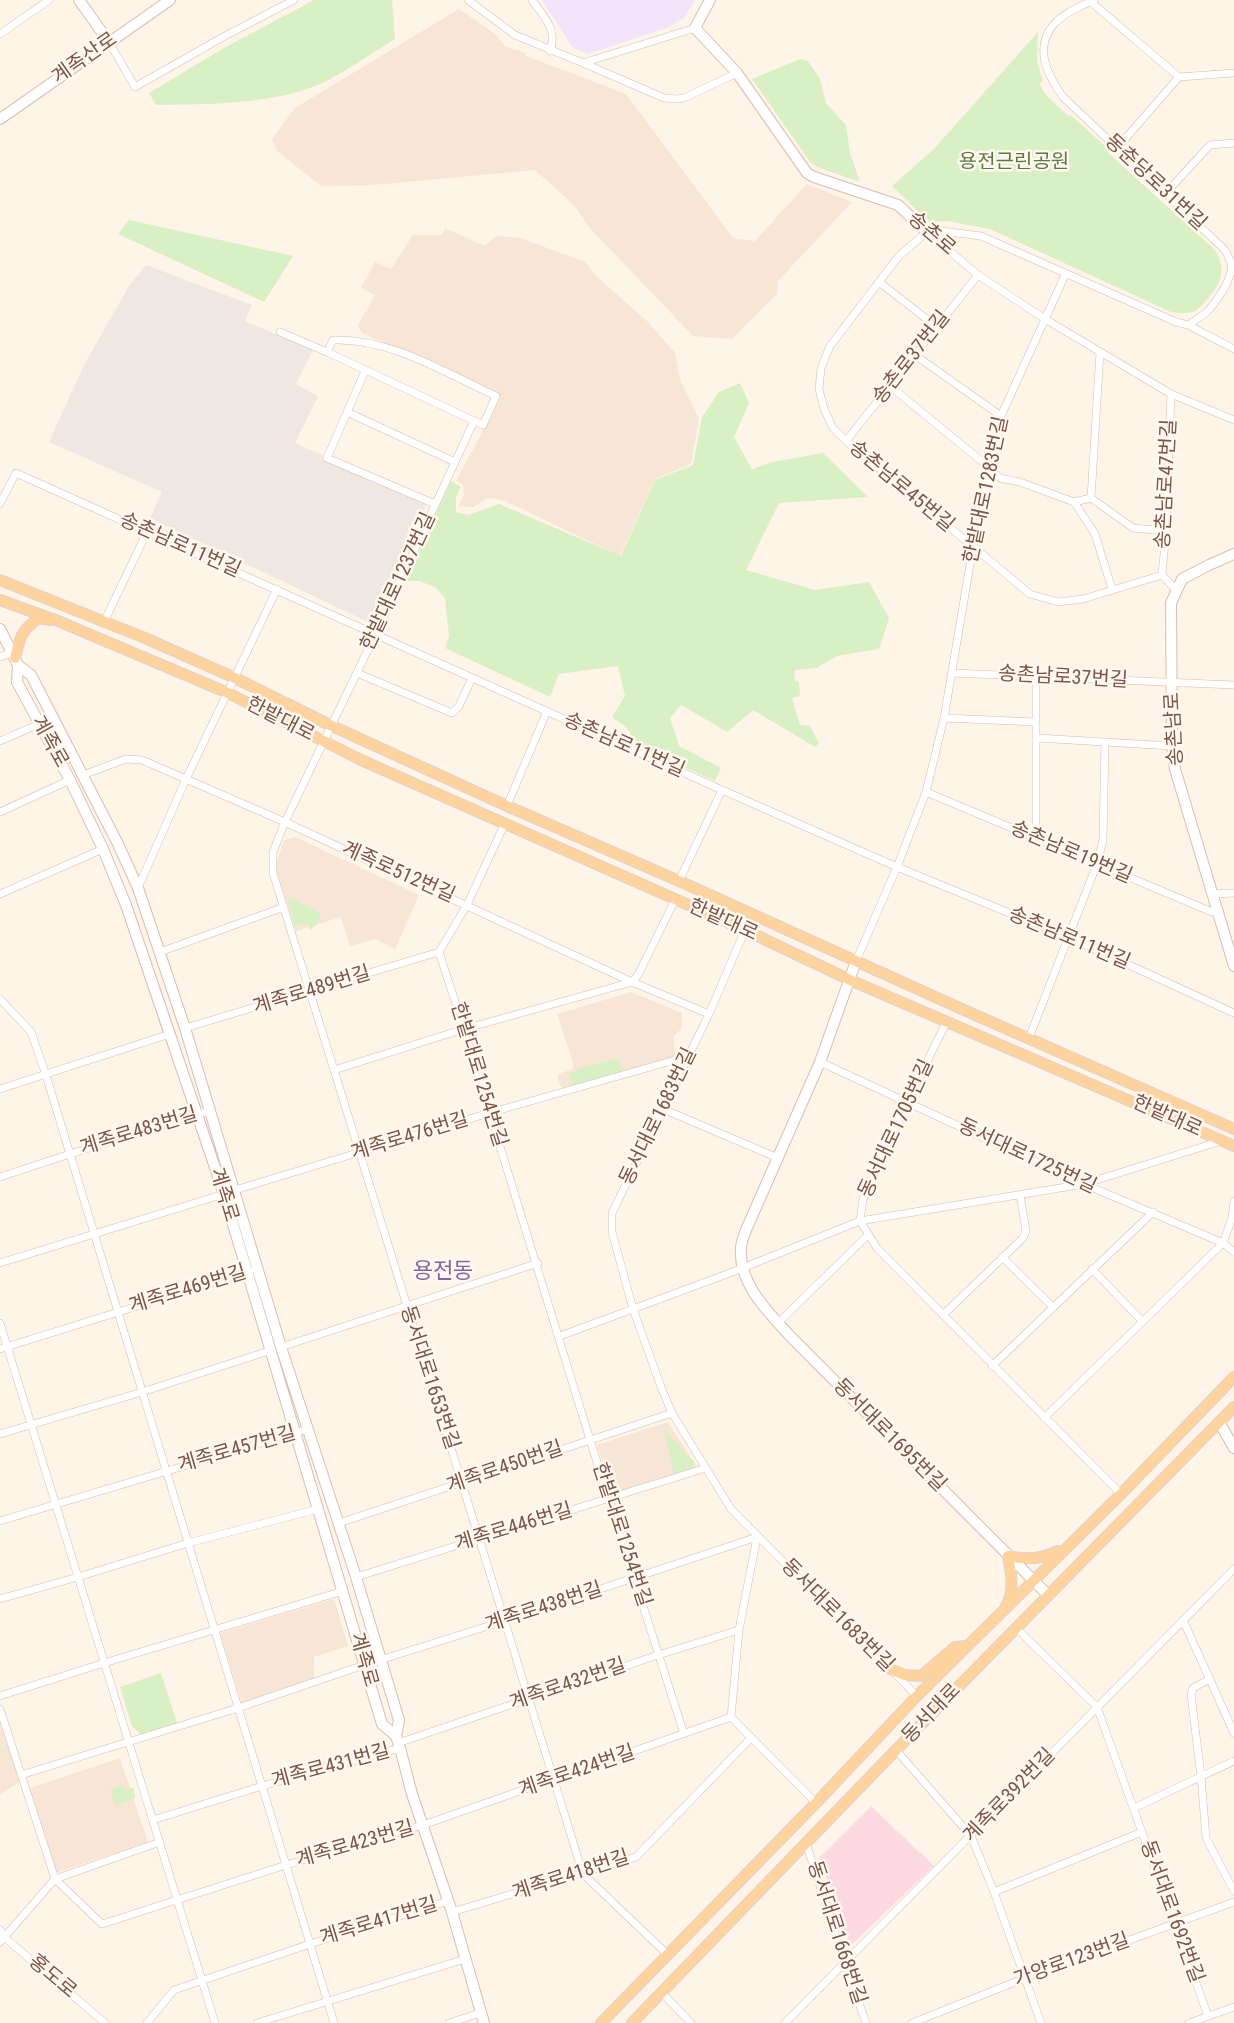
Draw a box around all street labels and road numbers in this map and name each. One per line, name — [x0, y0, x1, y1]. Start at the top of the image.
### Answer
street label: 계족산로 — [48, 28, 122, 90]
street label: 동춘당로31번길 — [1099, 130, 1211, 236]
street label: 송촌로 — [902, 207, 960, 261]
street label: 송촌로37번길 — [868, 307, 956, 409]
street label: 한밭대로1283번길 — [960, 414, 1014, 566]
street label: 송촌남로47번길 — [1152, 418, 1182, 550]
street label: 송촌남로45번길 — [843, 436, 959, 538]
street label: 송촌남로11번길 — [116, 509, 244, 583]
street label: 한밭대로1237번길 — [356, 509, 442, 655]
street label: 송촌남로37번길 — [997, 663, 1129, 693]
street label: 송촌남로 — [1161, 692, 1189, 766]
street label: 한밭대로 — [242, 693, 318, 747]
street label: 송촌남로11번길 — [560, 709, 688, 783]
street label: 계족로 — [25, 712, 73, 772]
street label: 송촌남로19번길 — [1006, 817, 1136, 889]
street label: 계족로512번길 — [338, 837, 458, 909]
street label: 한밭대로 — [685, 895, 761, 947]
street label: 송촌남로11번길 — [1004, 903, 1134, 975]
street label: 계족로489번길 — [250, 962, 374, 1020]
street label: 한밭대로1254번길 — [445, 1000, 511, 1150]
street label: 동서대로1683번길 — [615, 1044, 703, 1190]
street label: 동서대로1705번길 — [854, 1056, 940, 1202]
street label: 한밭대로 — [1129, 1091, 1205, 1143]
street label: 계족로483번길 — [77, 1103, 201, 1161]
street label: 계족로476번길 — [348, 1108, 472, 1166]
street label: 동서대로1725번길 — [954, 1114, 1100, 1200]
street label: 계족로 — [203, 1165, 243, 1225]
street label: 계족로469번길 — [126, 1261, 250, 1319]
street label: 동서대로1653번길 — [394, 1303, 464, 1453]
street label: 동서대로1695번길 — [828, 1375, 950, 1497]
street label: 계족로457번길 — [175, 1422, 299, 1478]
street label: 계족로450번길 — [444, 1437, 566, 1499]
street label: 한밭대로1254번길 — [586, 1460, 656, 1610]
street label: 계족로446번길 — [452, 1499, 576, 1557]
street label: 동서대로1683번길 — [776, 1555, 898, 1677]
street label: 계족로438번길 — [482, 1578, 606, 1638]
street label: 계족로 — [344, 1630, 382, 1690]
street label: 계족로432번길 — [507, 1654, 629, 1716]
street label: 동서대로 — [898, 1679, 966, 1749]
street label: 계족로431번길 — [269, 1740, 393, 1794]
street label: 계족로424번길 — [516, 1741, 638, 1803]
street label: 계족로392번길 — [959, 1744, 1061, 1848]
street label: 계족로423번길 — [293, 1817, 417, 1873]
street label: 동서대로1692번길 — [1134, 1837, 1208, 1987]
street label: 계족로418번길 — [509, 1846, 633, 1906]
street label: 동서대로1668번길 — [801, 1858, 871, 2008]
street label: 계족로417번길 — [317, 1893, 441, 1951]
street label: 가양로123번길 — [1011, 1929, 1133, 1993]
street label: 홍도로 — [23, 1950, 81, 2004]

